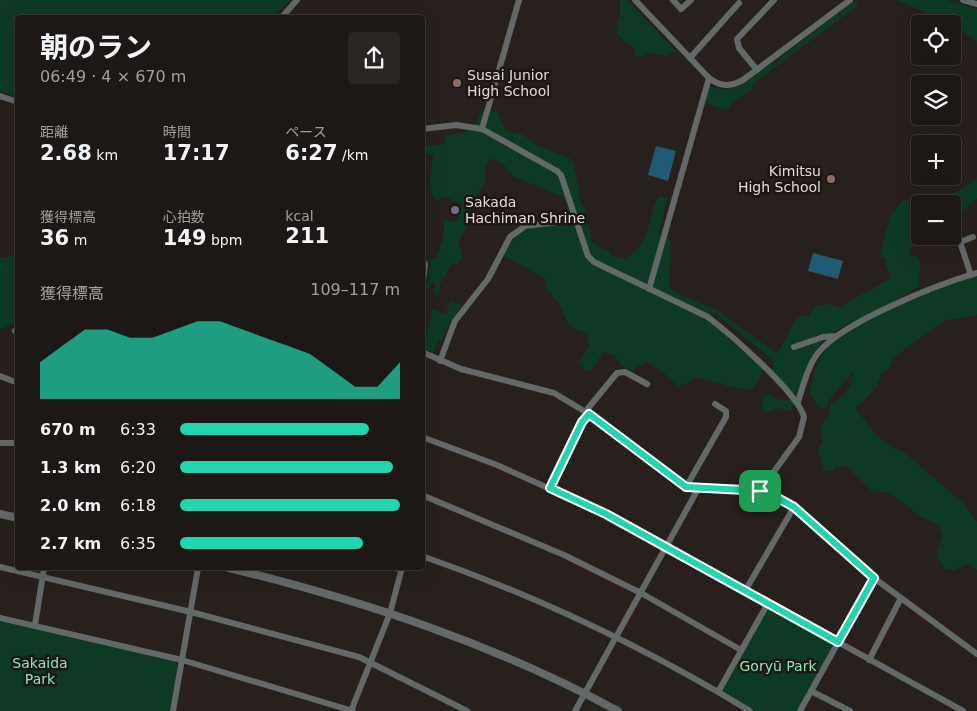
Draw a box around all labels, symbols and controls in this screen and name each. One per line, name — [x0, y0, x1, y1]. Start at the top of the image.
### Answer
map controls — [911, 15, 961, 245]
button: locate — [911, 15, 961, 65]
text: 朝のラン — [40, 31, 152, 64]
button: share — [348, 32, 400, 84]
text: 06:49 · 4 × 670 m — [40, 67, 186, 86]
place label: Susai Junior High School — [467, 67, 550, 99]
button: layers — [911, 75, 961, 125]
marker: Susai Junior High School — [451, 77, 463, 89]
text: 距離 — [40, 124, 68, 140]
text: 時間 — [163, 124, 191, 140]
text: ペース — [285, 124, 327, 140]
button: + — [911, 135, 961, 185]
text: 2.68 — [40, 141, 92, 165]
text: 17:17 — [163, 141, 230, 165]
text: 6:27 — [285, 141, 338, 165]
text: km — [92, 147, 118, 163]
text: /km — [338, 147, 368, 163]
place label: Kimitsu High School — [738, 163, 821, 195]
marker: Kimitsu High School — [825, 173, 837, 185]
place label: Sakada Hachiman Shrine — [465, 194, 585, 226]
button: − — [911, 195, 961, 245]
marker: Sakada Hachiman Shrine — [449, 204, 461, 216]
text: kcal — [285, 208, 314, 224]
text: 獲得標高 — [40, 209, 96, 225]
text: 心拍数 — [163, 209, 205, 225]
text: 211 — [285, 224, 329, 248]
text: 36 — [40, 226, 69, 250]
text: 149 — [163, 226, 207, 250]
text: m — [69, 232, 87, 248]
text: bpm — [207, 232, 242, 248]
text: 109–117 m — [310, 280, 400, 299]
text: 獲得標高 — [40, 284, 104, 303]
text: 670 m — [40, 420, 96, 439]
text: 6:33 — [120, 420, 156, 439]
text: 1.3 km — [40, 458, 101, 477]
text: 6:20 — [120, 458, 156, 477]
pin — [739, 470, 781, 512]
icon: arrive — [746, 477, 774, 505]
text: 2.0 km — [40, 496, 101, 515]
text: 6:18 — [120, 496, 156, 515]
text: 2.7 km — [40, 534, 101, 553]
text: 6:35 — [120, 534, 156, 553]
park label: Sakaida Park — [12, 655, 68, 687]
park label: Goryū Park — [739, 658, 817, 674]

